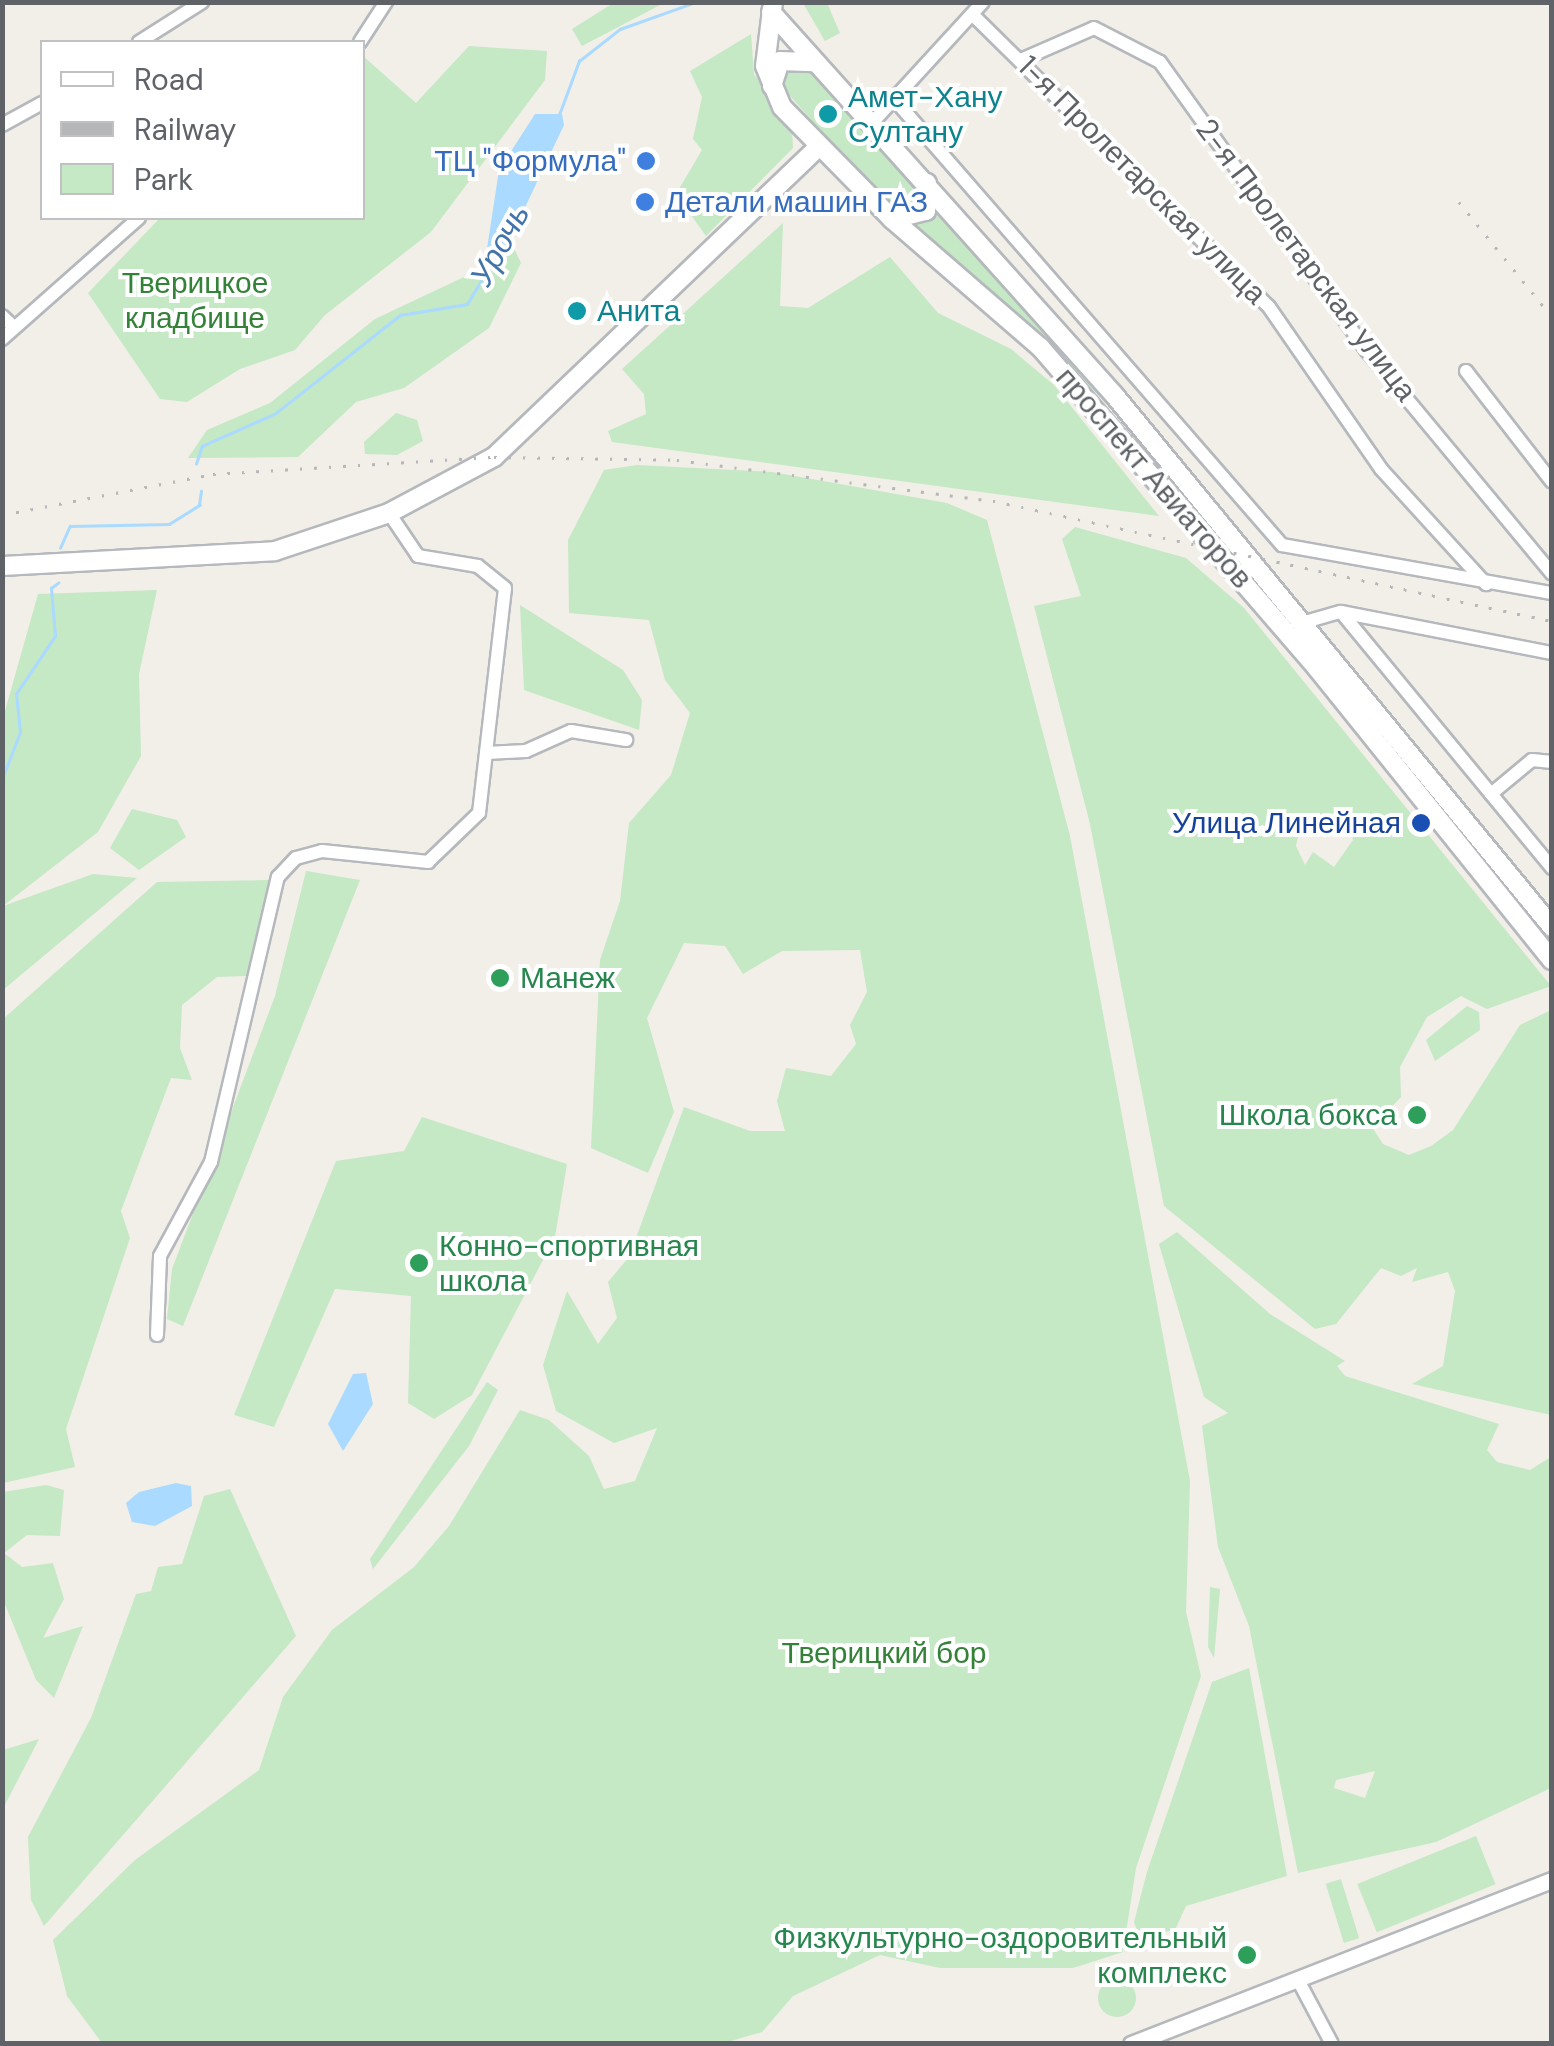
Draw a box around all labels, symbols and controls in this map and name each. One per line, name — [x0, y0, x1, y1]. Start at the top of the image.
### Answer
legend — [40, 40, 365, 220]
street label: 1-я Пролетарская улица — [1010, 48, 1274, 312]
text: Road — [134, 60, 204, 99]
place label: Амет-Хану Султану — [848, 79, 1003, 150]
marker: Амет-Хану Султану — [817, 103, 839, 125]
text: Railway — [134, 110, 237, 149]
street label: 2-я Пролетарская улица — [1188, 112, 1424, 408]
place label: ТЦ "Формула" — [434, 143, 626, 179]
marker: ТЦ "Формула" — [635, 150, 657, 172]
text: Park — [134, 160, 193, 199]
place label: Детали машин ГАЗ — [665, 184, 928, 220]
marker: Детали машин ГАЗ — [634, 191, 656, 213]
water label: Урочь — [462, 197, 538, 293]
park label: Тверицкое кладбище — [122, 265, 268, 336]
place label: Анита — [597, 293, 680, 329]
marker: Анита — [566, 300, 588, 322]
street label: проспект Авиаторов — [1048, 360, 1260, 596]
place label: Улица Линейная — [1172, 805, 1401, 841]
marker: Улица Линейная — [1410, 812, 1432, 834]
place label: Манеж — [520, 960, 615, 996]
marker: Манеж — [489, 967, 511, 989]
place label: Школа бокса — [1219, 1097, 1397, 1133]
marker: Школа бокса — [1406, 1104, 1428, 1126]
place label: Конно-спортивная школа — [439, 1228, 699, 1298]
marker: Конно-спортивная школа — [408, 1252, 430, 1274]
park label: Тверицкий бор — [781, 1635, 987, 1671]
place label: Физкультурно-оздоровительный комплекс — [773, 1920, 1227, 1990]
marker: Физкультурно-оздоровительный комплекс — [1236, 1944, 1258, 1966]

